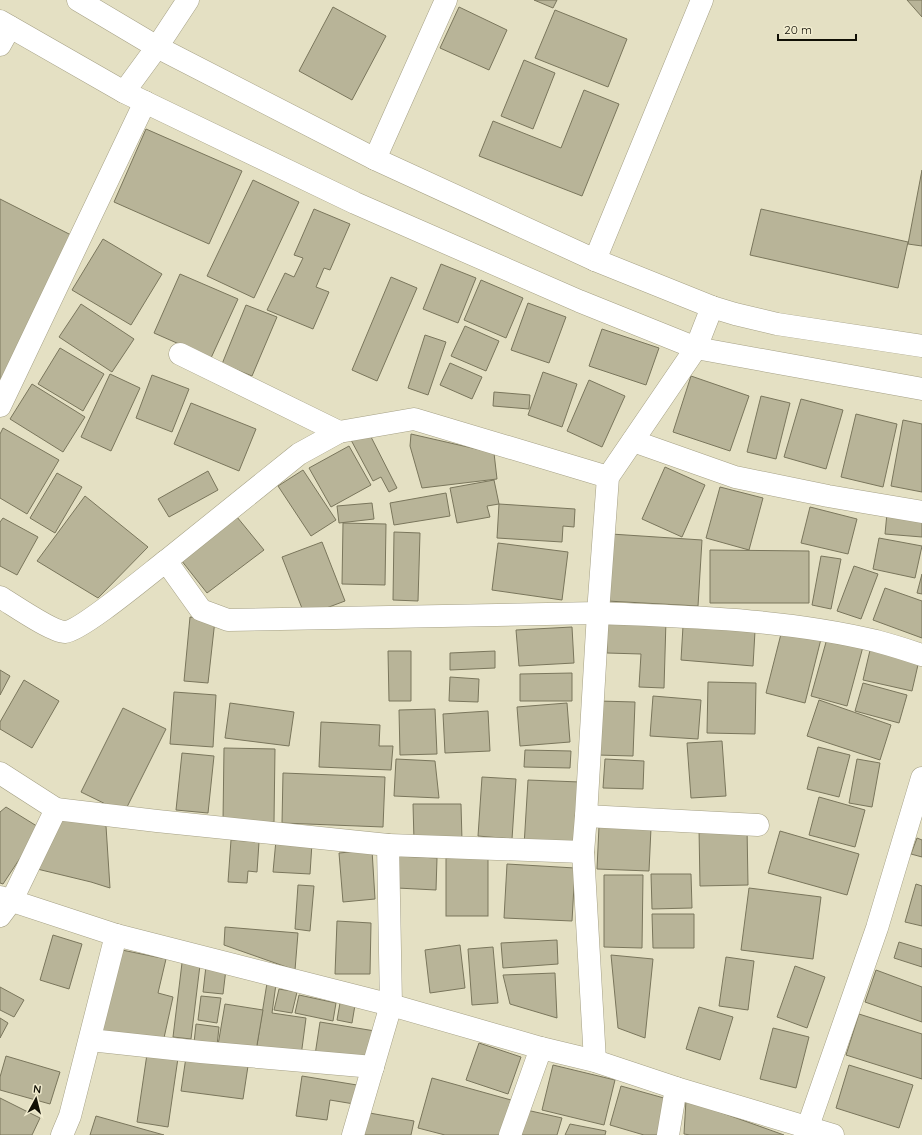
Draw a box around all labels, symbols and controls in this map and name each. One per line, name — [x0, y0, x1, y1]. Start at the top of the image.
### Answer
scale bar — [778, 16, 856, 42]
text: 20 m — [784, 22, 812, 37]
north arrow — [16, 1079, 56, 1119]
text: N — [32, 1082, 42, 1097]

